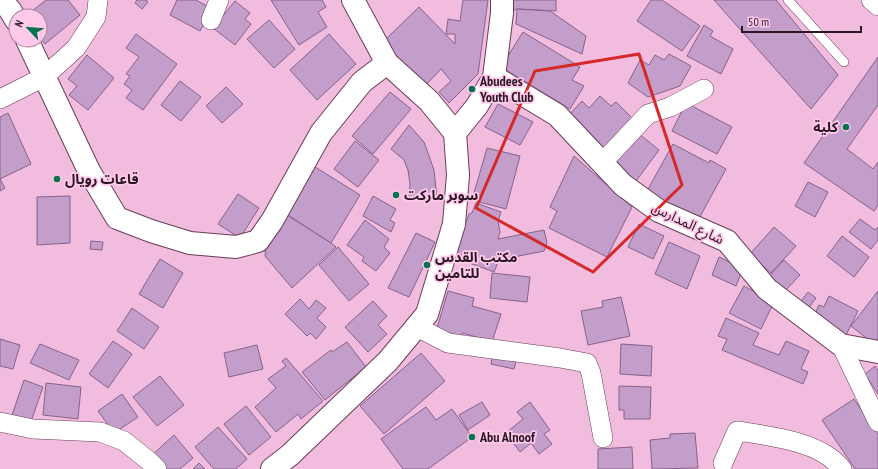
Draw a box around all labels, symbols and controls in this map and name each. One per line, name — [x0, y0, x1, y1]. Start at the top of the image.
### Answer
north arrow — [8, 8, 48, 48]
scale bar — [742, 8, 861, 34]
text: 50 m — [748, 14, 769, 29]
text: N — [11, 18, 27, 29]
place label: Abudees Youth Club — [479, 72, 533, 106]
marker: Abudees Youth Club — [467, 84, 477, 94]
place label: كلية — [813, 118, 839, 136]
marker: كلية — [841, 122, 851, 132]
place label: قاعات رويال — [65, 170, 139, 188]
marker: قاعات رويال — [52, 174, 62, 184]
place label: سوبر ماركت — [404, 186, 478, 204]
marker: سوبر ماركت — [391, 190, 401, 200]
street label: شارع المدارس — [648, 198, 727, 250]
place label: مكتب القدس للتامين — [435, 248, 517, 282]
marker: مكتب القدس للتامين — [422, 260, 432, 270]
place label: Abu Alnoof — [479, 428, 536, 446]
marker: Abu Alnoof — [467, 432, 477, 442]

